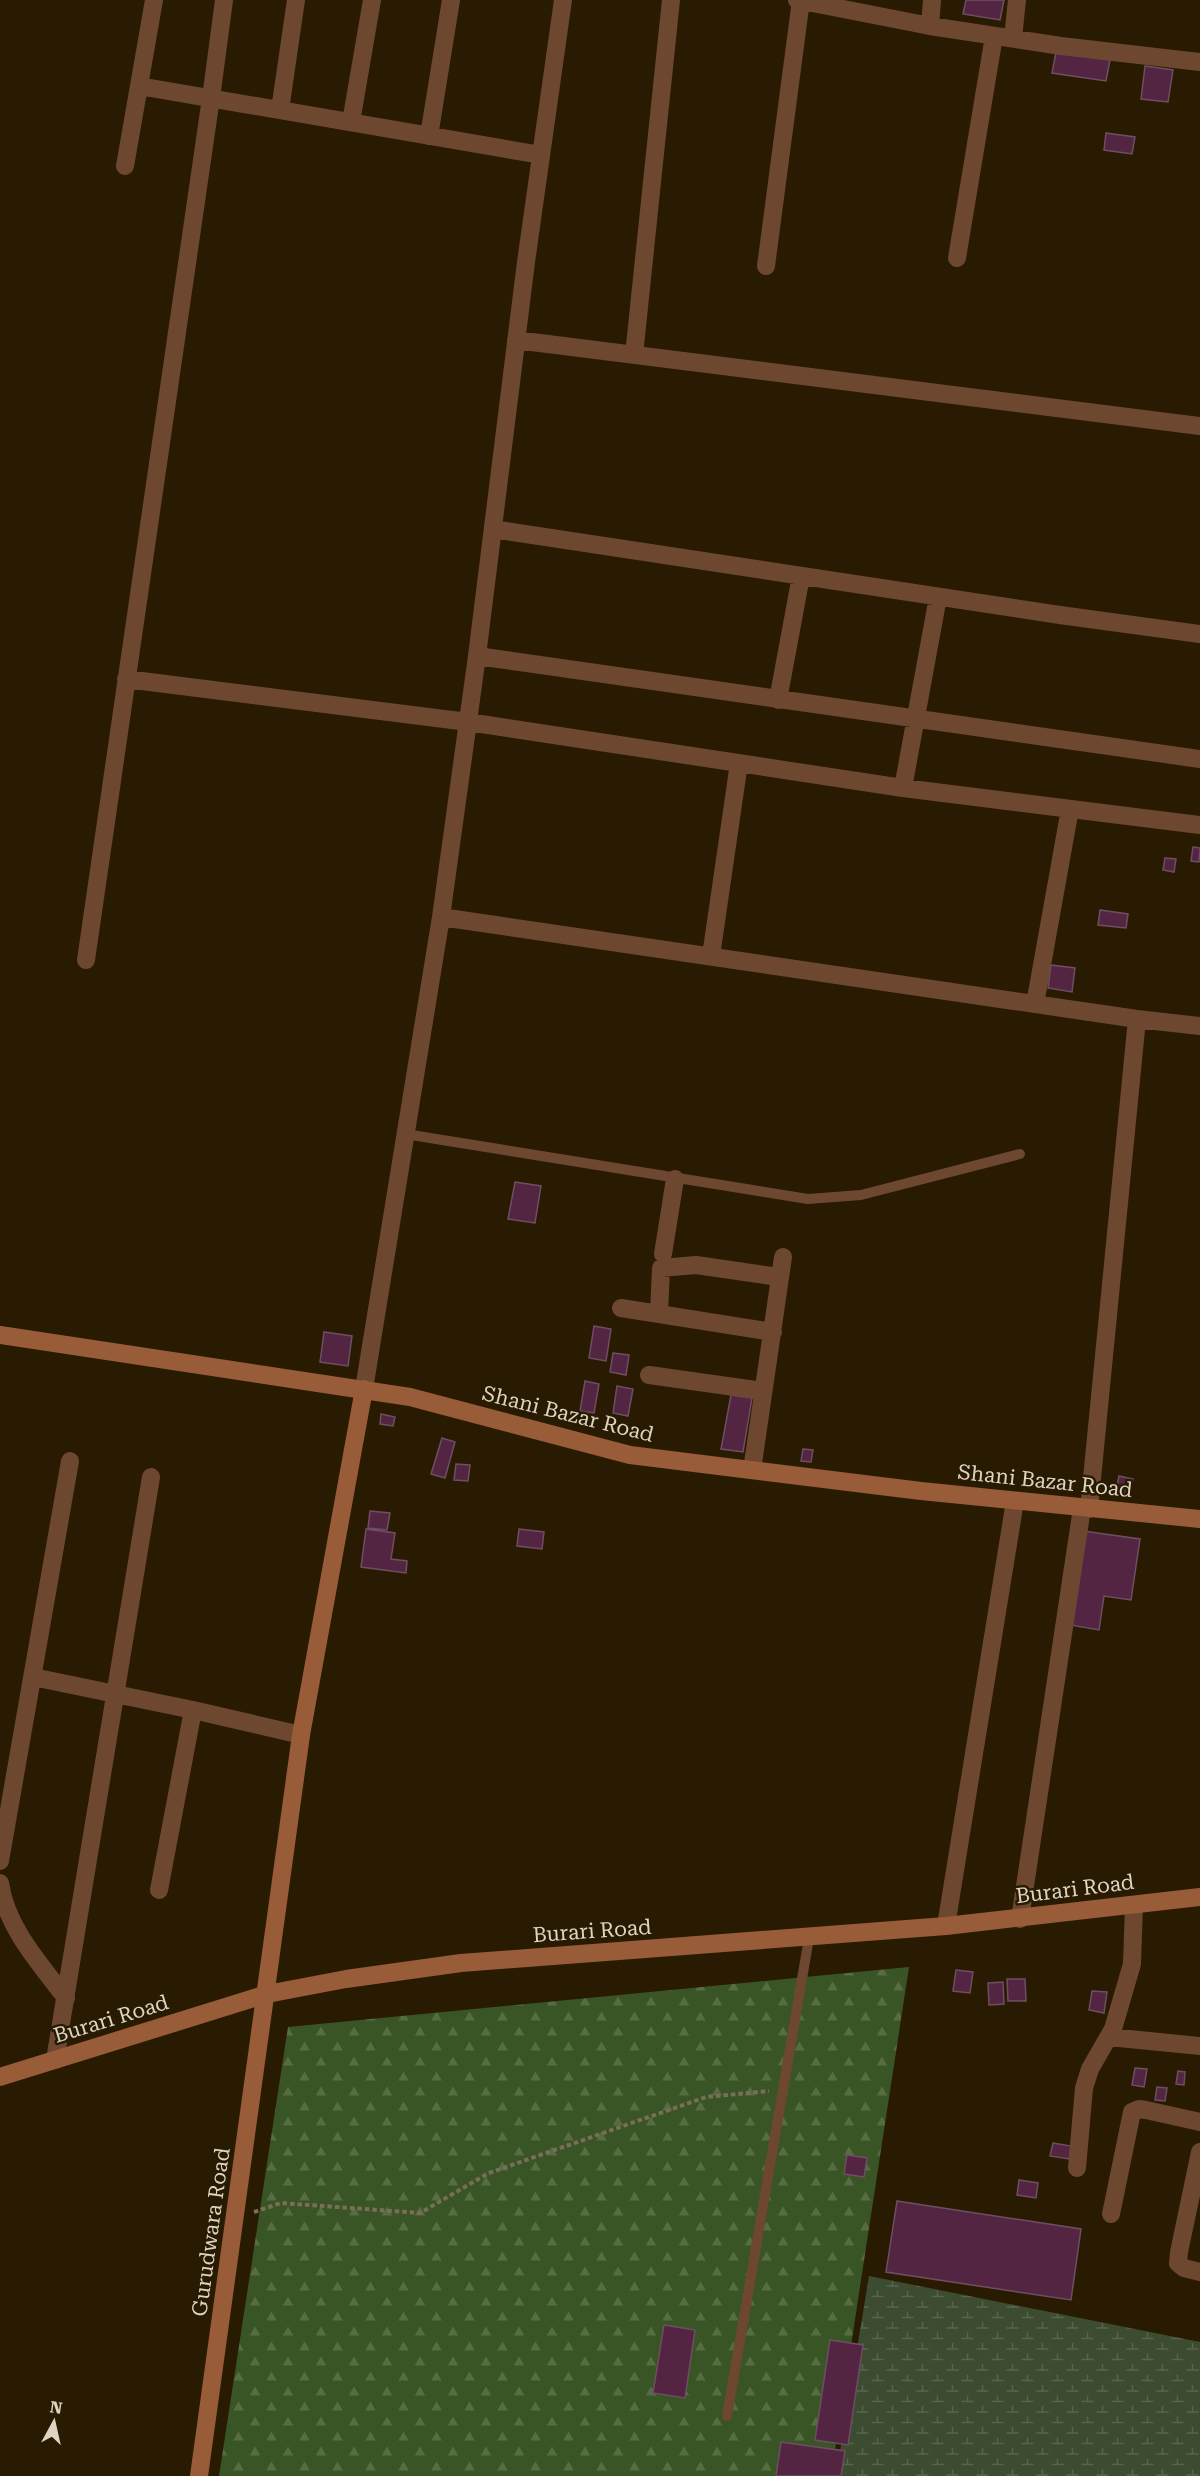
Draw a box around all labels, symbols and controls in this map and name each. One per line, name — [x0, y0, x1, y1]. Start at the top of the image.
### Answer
street label: Shani Bazar Road — [480, 1381, 657, 1447]
street label: Shani Bazar Road — [956, 1460, 1134, 1502]
street label: Burari Road — [1014, 1870, 1136, 1908]
street label: Burari Road — [532, 1915, 653, 1947]
street label: Burari Road — [51, 1990, 172, 2048]
street label: Gurudwara Road — [187, 2145, 235, 2318]
north arrow — [24, 2392, 84, 2452]
text: N — [49, 2397, 63, 2418]

